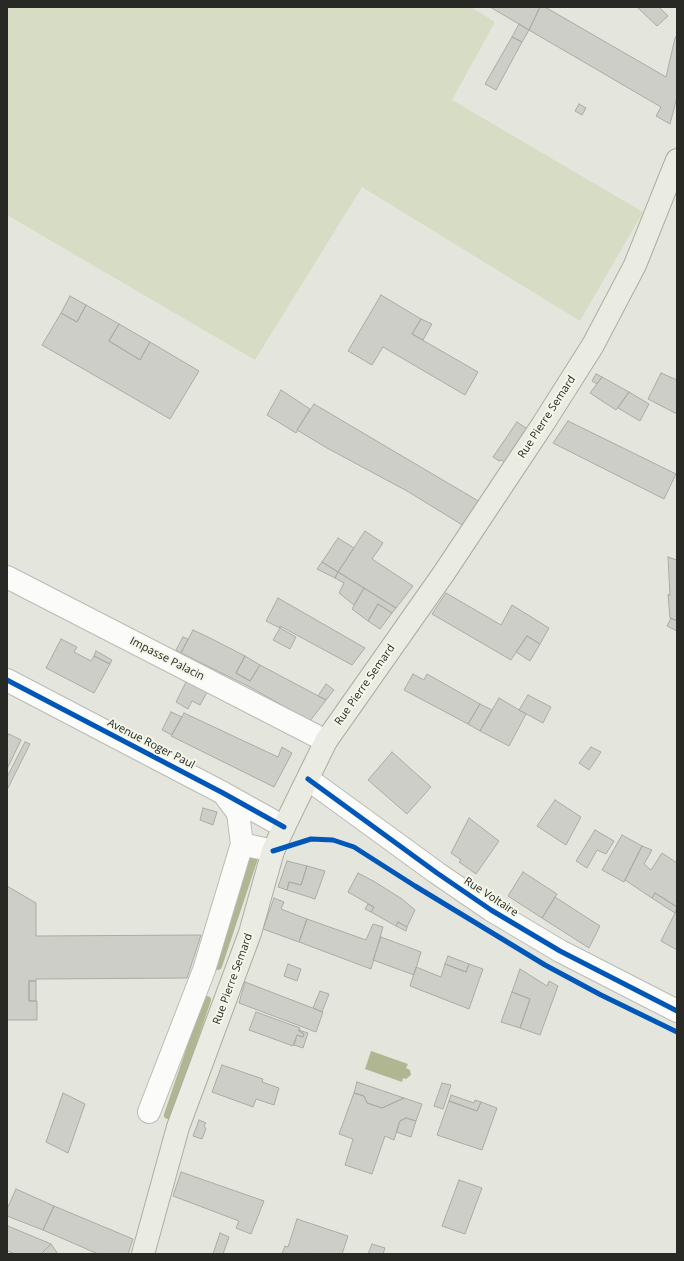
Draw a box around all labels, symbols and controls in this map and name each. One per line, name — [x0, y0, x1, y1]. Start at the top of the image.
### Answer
street label: Rue Pierre Semard — [515, 373, 579, 461]
street label: Impasse Palacin — [127, 634, 207, 684]
street label: Rue Pierre Semard — [332, 642, 398, 728]
street label: Avenue Roger Paul — [105, 716, 197, 772]
street label: Rue Voltaire — [461, 875, 521, 919]
street label: Rue Pierre Semard — [210, 932, 256, 1026]

